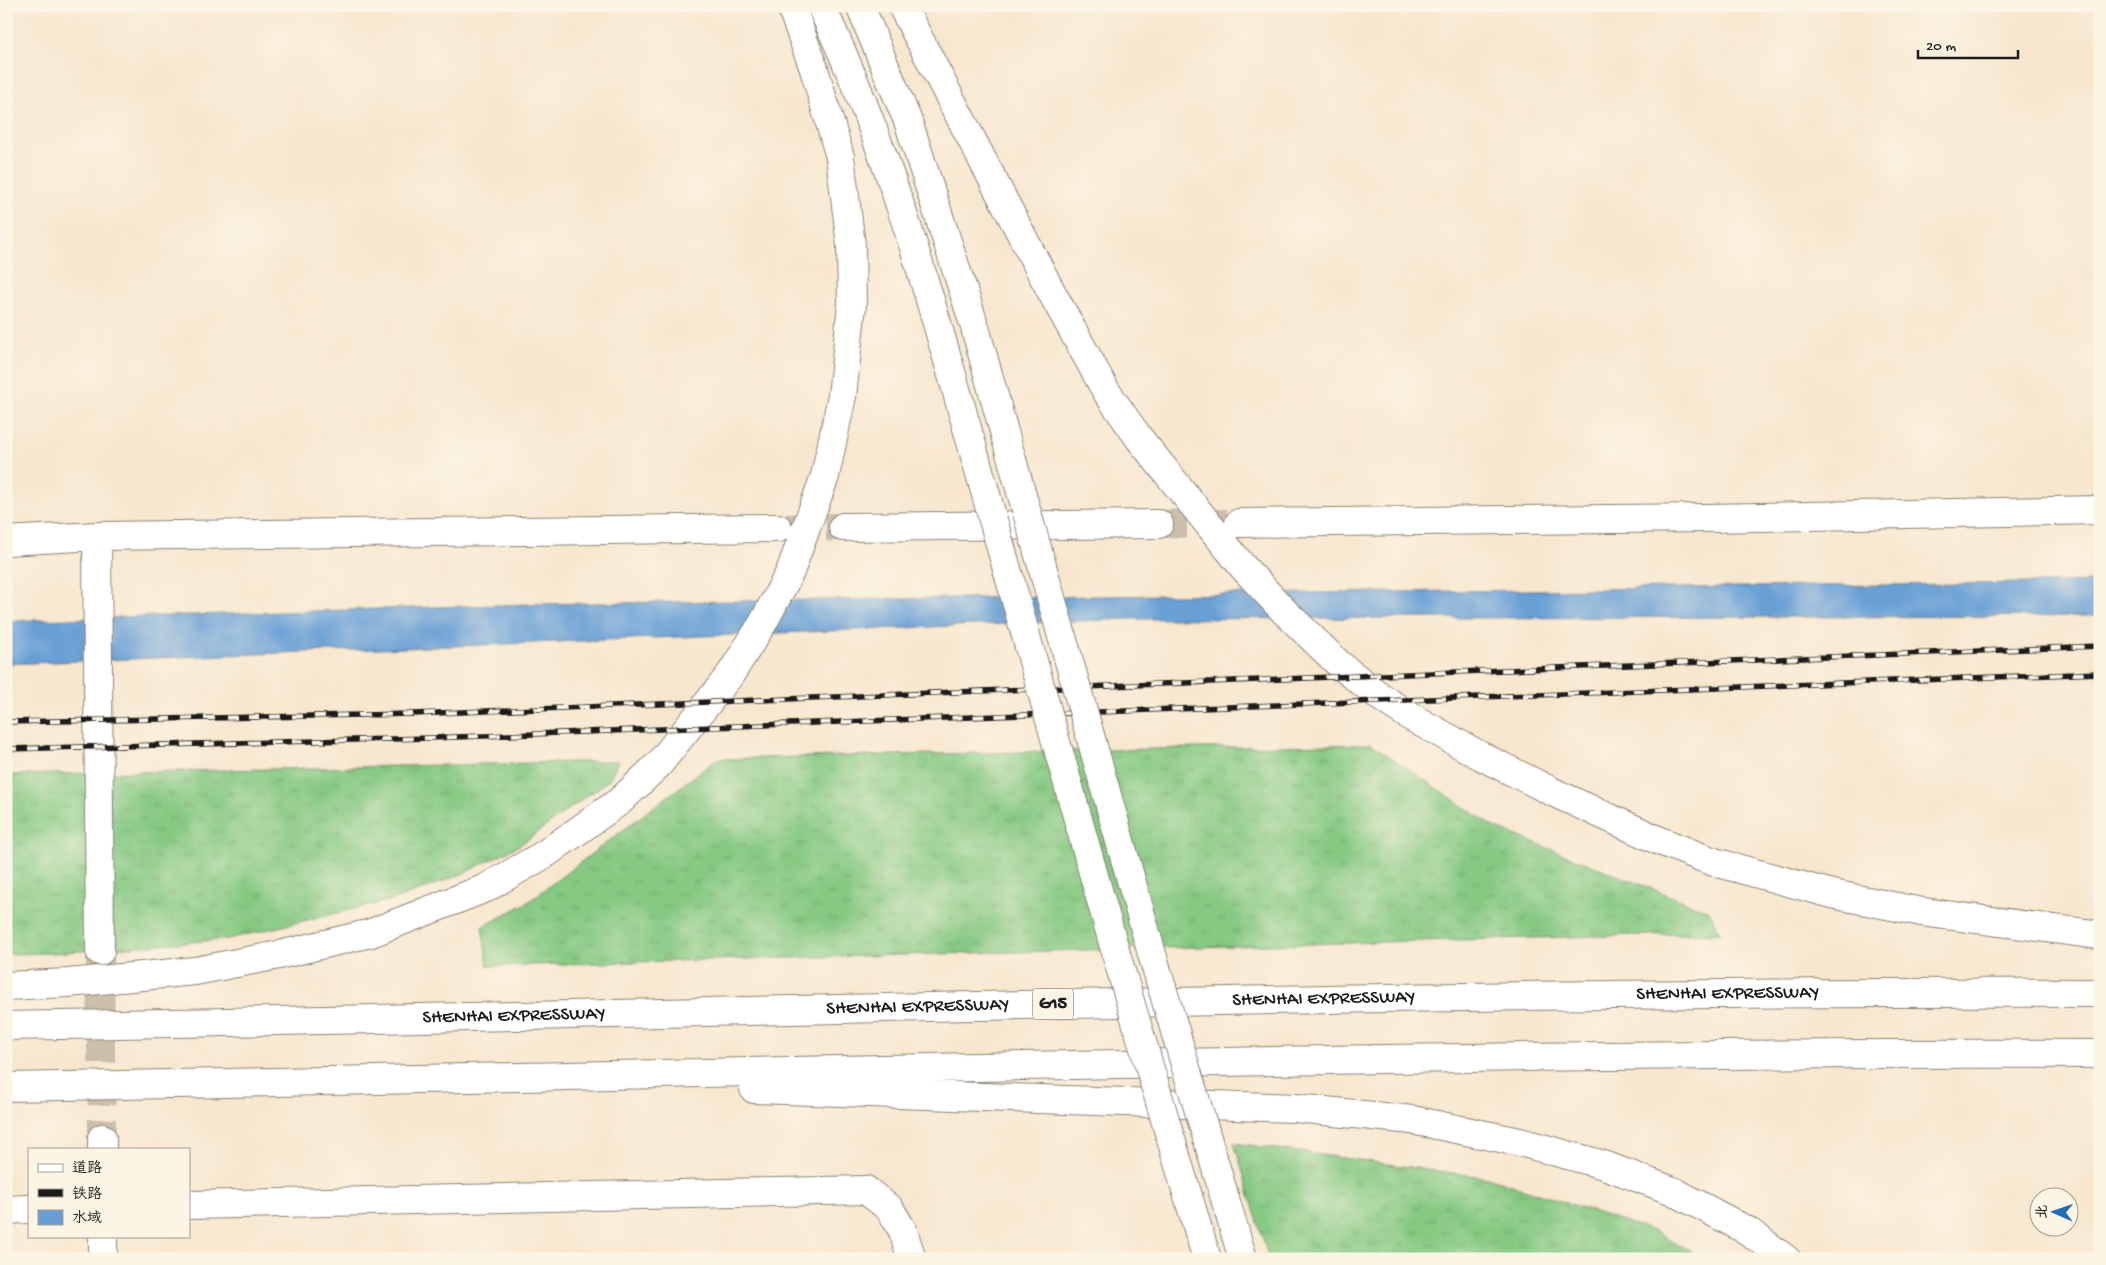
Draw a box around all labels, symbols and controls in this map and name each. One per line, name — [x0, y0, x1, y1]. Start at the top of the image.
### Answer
scale bar — [1918, 28, 2018, 60]
text: 20 m — [1926, 38, 1956, 56]
street label: SHENHAI EXPRESSWAY — [1636, 982, 1820, 1006]
street label: SHENHAI EXPRESSWAY — [1232, 986, 1416, 1012]
road number: G15 — [1033, 989, 1073, 1020]
street label: SHENHAI EXPRESSWAY — [826, 994, 1010, 1021]
street label: SHENHAI EXPRESSWAY — [422, 1003, 606, 1030]
legend — [28, 1148, 190, 1238]
text: 道路 — [72, 1160, 102, 1178]
text: 铁路 — [72, 1186, 102, 1204]
north arrow — [2028, 1188, 2078, 1238]
text: 北 — [2035, 1204, 2052, 1219]
text: 水域 — [72, 1210, 102, 1228]

